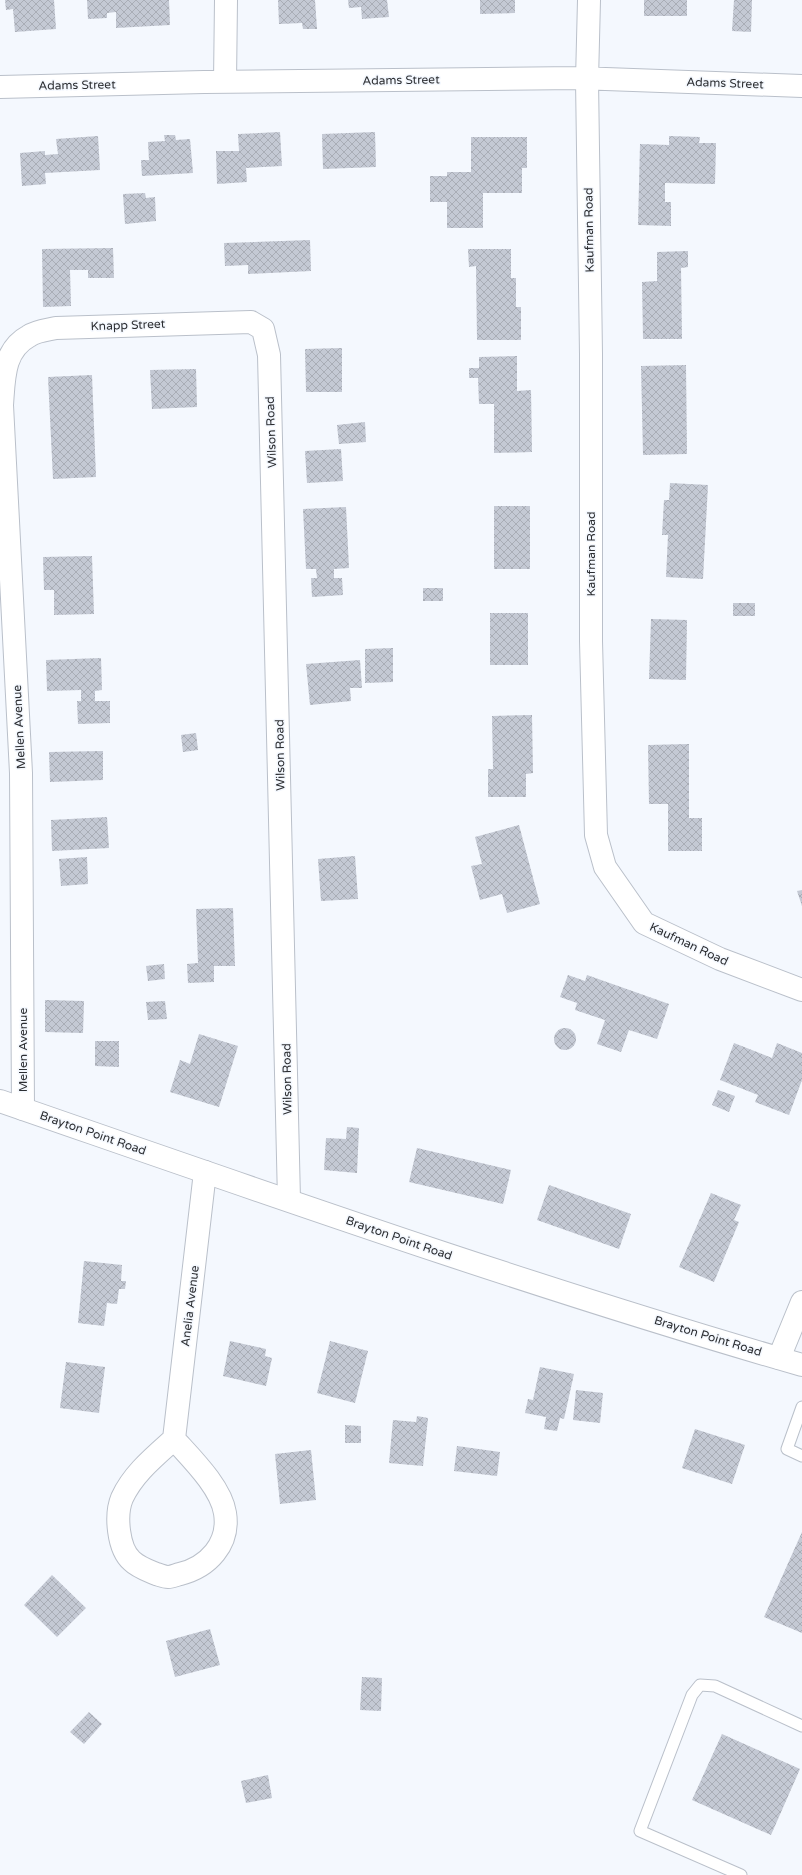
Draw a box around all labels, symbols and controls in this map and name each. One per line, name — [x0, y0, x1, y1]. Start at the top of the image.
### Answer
street label: Adams Street — [362, 72, 440, 88]
street label: Adams Street — [686, 75, 764, 91]
street label: Adams Street — [38, 77, 116, 93]
street label: Kaufman Road — [581, 187, 597, 273]
street label: Knapp Street — [90, 317, 166, 333]
street label: Wilson Road — [263, 396, 279, 468]
street label: Kaufman Road — [584, 512, 598, 596]
street label: Mellen Avenue — [10, 684, 28, 769]
street label: Wilson Road — [272, 719, 288, 791]
street label: Kaufman Road — [648, 920, 730, 968]
street label: Mellen Avenue — [16, 1008, 30, 1092]
street label: Wilson Road — [279, 1043, 295, 1115]
street label: Brayton Point Road — [38, 1108, 148, 1158]
street label: Brayton Point Road — [344, 1213, 454, 1263]
street label: Anelia Avenue — [178, 1264, 202, 1347]
street label: Brayton Point Road — [653, 1313, 763, 1359]

